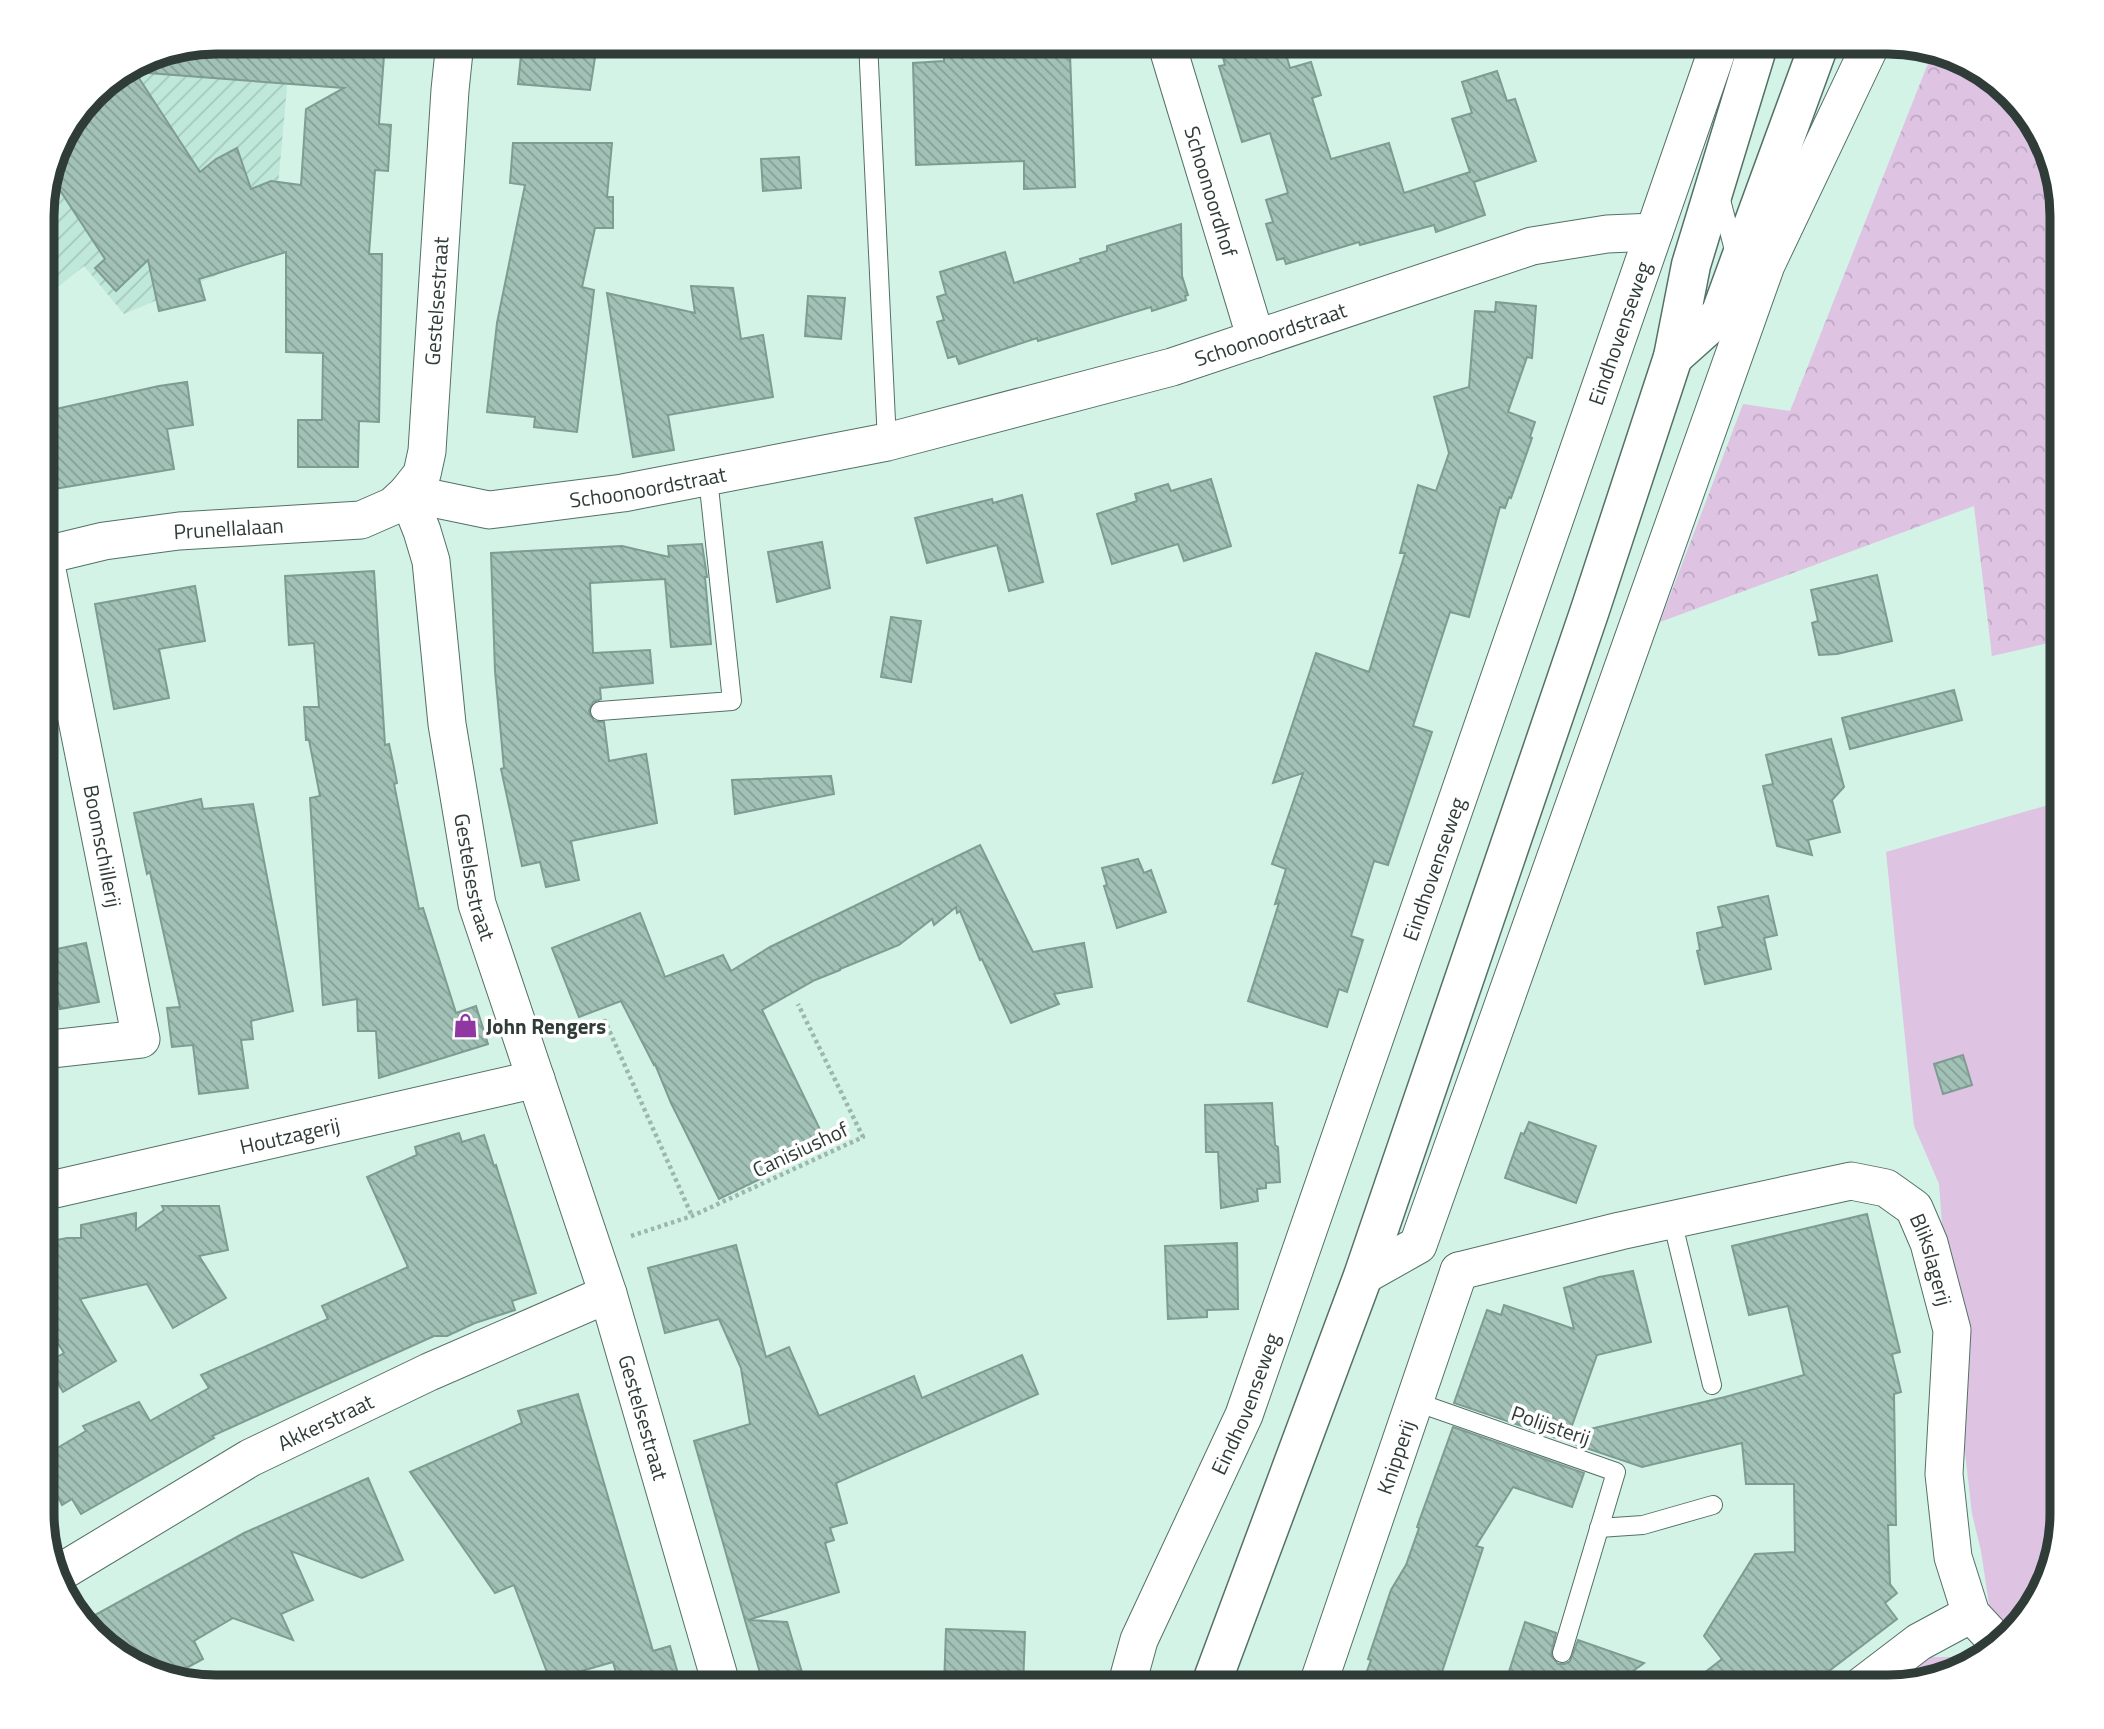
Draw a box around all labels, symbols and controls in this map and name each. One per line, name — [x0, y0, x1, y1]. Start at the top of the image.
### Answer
street label: Schoonoordhof — [1176, 122, 1246, 261]
street label: Gestelsestraat — [416, 235, 457, 367]
street label: Eindhovenseweg — [1579, 257, 1659, 409]
street label: Schoonoordstraat — [1190, 293, 1351, 374]
street label: Schoonoordstraat — [568, 457, 729, 516]
street label: Prunellalaan — [172, 509, 284, 547]
street label: Boomschillerij — [75, 782, 131, 910]
street label: Eindhovenseweg — [1394, 793, 1473, 945]
street label: Gestelsestraat — [446, 811, 504, 945]
place label: John Rengers — [486, 1010, 606, 1042]
shop icon: John Rengers — [452, 1012, 480, 1040]
street label: Houtzagerij — [236, 1108, 343, 1162]
street label: Canisiushof — [747, 1113, 853, 1185]
street label: Blikslagerij — [1902, 1208, 1961, 1309]
street label: Eindhovenseweg — [1202, 1328, 1287, 1480]
street label: Gestelsestraat — [610, 1351, 677, 1485]
street label: Akkerstraat — [272, 1385, 379, 1459]
street label: Polijsterij — [1507, 1397, 1595, 1453]
street label: Knipperij — [1368, 1415, 1423, 1499]

